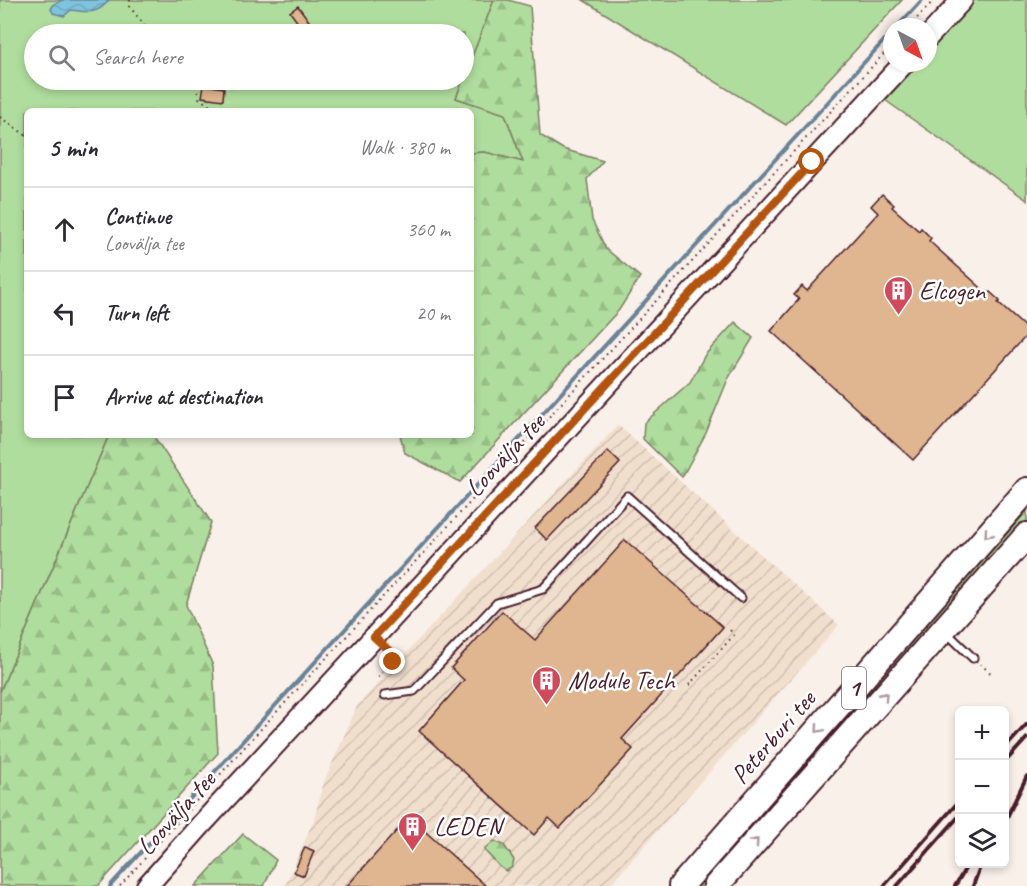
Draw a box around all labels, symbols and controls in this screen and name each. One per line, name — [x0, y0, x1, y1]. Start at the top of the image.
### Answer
north arrow — [883, 18, 937, 72]
search box — [24, 24, 474, 90]
icon: search — [45, 41, 78, 74]
text: Search here — [93, 43, 183, 71]
text: 5 min — [48, 131, 97, 164]
text: Walk · 380 m — [360, 135, 450, 160]
route start — [798, 148, 824, 174]
text: Continue — [105, 203, 171, 231]
icon: ahead — [48, 213, 81, 246]
text: 360 m — [407, 217, 450, 242]
text: Loovälja tee — [105, 231, 184, 256]
building icon: Elcogen — [882, 274, 914, 316]
place label: Elcogen — [919, 274, 986, 307]
icon: left — [48, 297, 81, 330]
text: Turn left — [105, 299, 169, 327]
text: 20 m — [416, 301, 450, 326]
icon: arrive — [48, 381, 81, 414]
text: Arrive at destination — [105, 383, 262, 411]
street label: Loovälja tee — [458, 405, 553, 504]
one-way arrow — [985, 528, 996, 539]
route end — [379, 648, 405, 674]
building icon: Module Tech — [531, 664, 563, 706]
place label: Module Tech — [568, 664, 677, 697]
road number: 1 — [842, 667, 866, 709]
street label: Peterburi tee — [723, 682, 824, 791]
one-way arrow — [877, 692, 888, 703]
map controls — [955, 706, 1009, 868]
button: + — [955, 706, 1009, 760]
one-way arrow — [815, 722, 826, 733]
button: − — [955, 760, 1009, 814]
street label: Loovälja tee — [130, 763, 224, 862]
building icon: LEDEN — [397, 810, 429, 852]
place label: LEDEN — [434, 810, 506, 843]
button: layers — [955, 814, 1009, 868]
one-way arrow — [748, 838, 759, 849]

